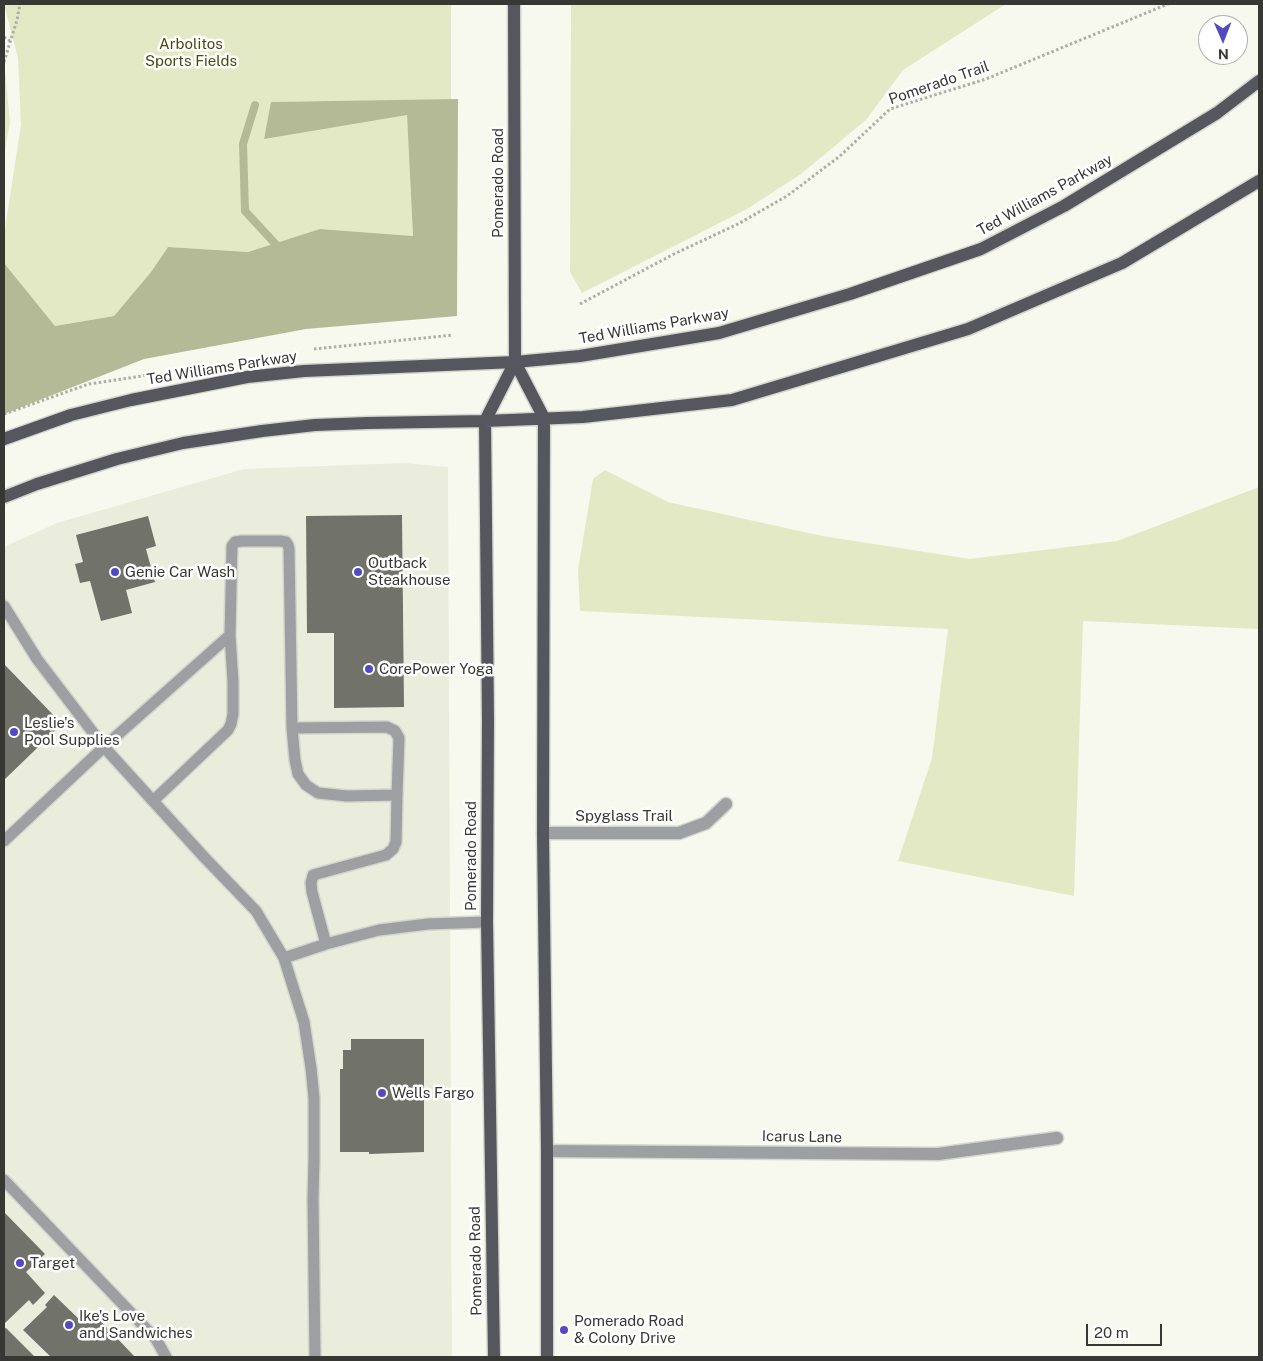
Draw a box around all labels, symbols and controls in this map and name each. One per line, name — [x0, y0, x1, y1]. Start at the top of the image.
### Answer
north arrow — [1198, 15, 1248, 65]
park label: Arbolitos Sports Fields — [145, 35, 237, 70]
text: N — [1218, 46, 1229, 62]
street label: Pomerado Trail — [886, 57, 992, 109]
street label: Pomerado Road — [489, 128, 507, 238]
street label: Ted Williams Parkway — [974, 150, 1116, 240]
street label: Ted Williams Parkway — [578, 304, 730, 348]
street label: Ted Williams Parkway — [146, 347, 298, 389]
place label: Outback Steakhouse — [368, 554, 450, 589]
place label: Genie Car Wash — [125, 563, 235, 581]
marker: Genie Car Wash — [109, 566, 121, 578]
marker: Outback Steakhouse — [352, 566, 364, 578]
place label: CorePower Yoga — [379, 660, 493, 678]
marker: CorePower Yoga — [363, 663, 375, 675]
place label: Leslie's Pool Supplies — [24, 714, 120, 749]
marker: Leslie's Pool Supplies — [8, 726, 20, 738]
street label: Pomerado Road — [462, 801, 480, 911]
street label: Spyglass Trail — [575, 807, 673, 825]
place label: Wells Fargo — [392, 1084, 474, 1102]
marker: Wells Fargo — [376, 1087, 388, 1099]
street label: Icarus Lane — [762, 1127, 842, 1147]
street label: Pomerado Road — [466, 1206, 486, 1316]
place label: Target — [30, 1254, 75, 1272]
marker: Target — [14, 1257, 26, 1269]
place label: Ike's Love and Sandwiches — [79, 1307, 193, 1342]
place label: Pomerado Road & Colony Drive — [574, 1312, 684, 1347]
scale bar — [1088, 1314, 1164, 1346]
marker: Ike's Love and Sandwiches — [63, 1319, 75, 1331]
marker: Pomerado Road & Colony Drive — [558, 1324, 570, 1336]
text: 20 m — [1094, 1324, 1129, 1341]

